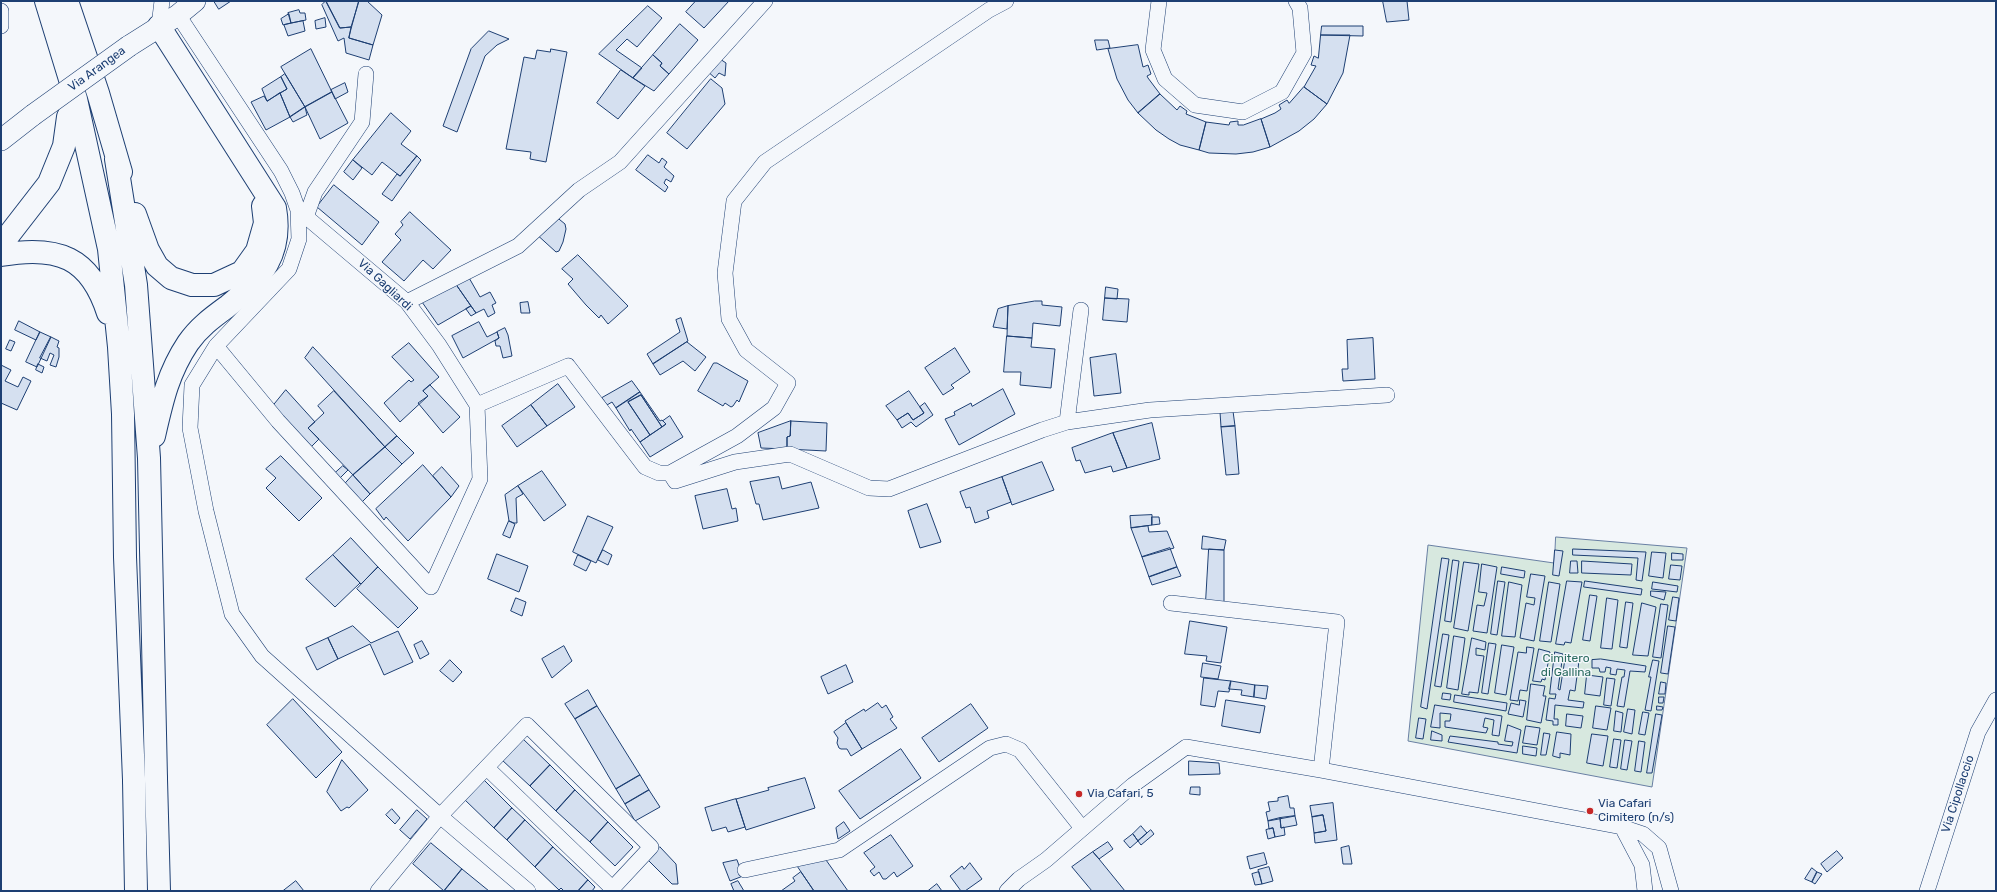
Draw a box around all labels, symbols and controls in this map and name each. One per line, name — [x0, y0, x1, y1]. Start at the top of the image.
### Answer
street label: Via Arangea — [66, 43, 128, 95]
street label: Via Gagliardi — [355, 256, 415, 314]
park label: Cimitero di Gallina — [1541, 652, 1591, 680]
street label: Via Cipollaccio — [1939, 753, 1977, 835]
place label: Via Cafari, 5 — [1087, 787, 1154, 801]
marker: Via Cafari, 5 — [1074, 789, 1084, 799]
place label: Via Cafari Cimitero (n/s) — [1598, 797, 1674, 825]
marker: Via Cafari Cimitero (n/s) — [1585, 806, 1595, 816]

